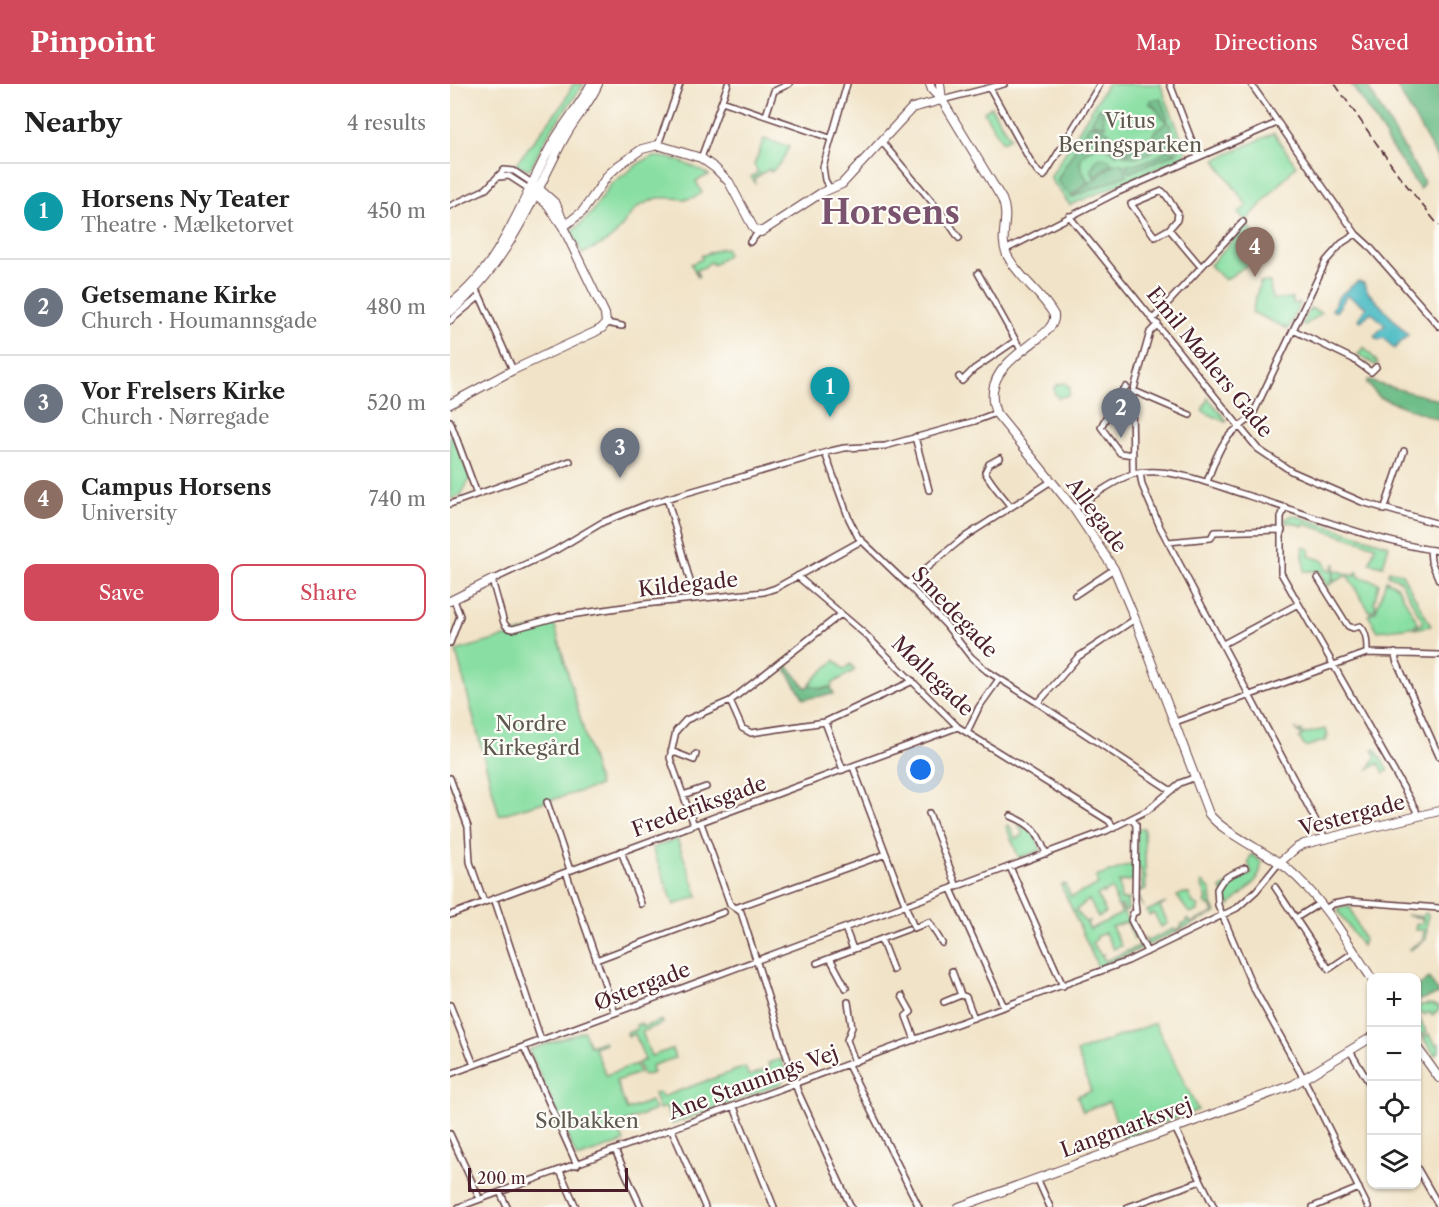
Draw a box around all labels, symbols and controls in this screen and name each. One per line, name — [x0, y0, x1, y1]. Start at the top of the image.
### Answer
text: Pinpoint — [30, 25, 155, 59]
text: Map — [1136, 30, 1181, 55]
text: Directions — [1214, 30, 1318, 55]
text: Saved — [1351, 30, 1409, 55]
text: Nearby — [24, 107, 122, 139]
park label: Vitus Beringsparken — [1058, 108, 1202, 157]
text: 4 results — [347, 111, 426, 135]
text: Horsens Ny Teater — [81, 186, 290, 213]
district label: Horsens — [820, 192, 960, 233]
text: 1 — [39, 199, 48, 223]
text: 450 m — [367, 199, 426, 223]
text: Theatre · Mælketorvet — [81, 213, 294, 237]
pin: 4 — [1236, 228, 1274, 277]
text: Getsemane Kirke — [81, 282, 277, 309]
street label: Emil Møllers Gade — [1142, 282, 1278, 442]
text: 2 — [38, 295, 49, 319]
text: 480 m — [366, 295, 426, 319]
text: Church · Houmannsgade — [81, 309, 317, 333]
pin: 1 — [810, 368, 850, 417]
text: Vor Frelsers Kirke — [81, 378, 285, 405]
pin: 2 — [1102, 388, 1140, 438]
text: 3 — [38, 391, 49, 415]
text: 520 m — [367, 391, 426, 415]
text: Church · Nørregade — [81, 405, 269, 429]
pin: 3 — [600, 428, 640, 478]
street label: Allegade — [1061, 472, 1133, 557]
text: Campus Horsens — [81, 474, 271, 501]
text: 4 — [38, 487, 49, 511]
text: 740 m — [369, 487, 426, 511]
text: University — [81, 501, 177, 525]
street label: Smedegade — [907, 561, 1003, 663]
button: Save — [24, 564, 219, 621]
button: Share — [231, 564, 426, 621]
street label: Kildegade — [637, 566, 739, 602]
street label: Møllegade — [887, 631, 979, 721]
park label: Nordre Kirkegård — [482, 711, 580, 760]
your location — [906, 755, 935, 784]
street label: Frederiksgade — [628, 770, 770, 842]
street label: Vestergade — [1295, 789, 1408, 841]
street label: Østergade — [590, 956, 694, 1016]
map controls — [1367, 973, 1421, 1189]
button: + — [1367, 973, 1421, 1027]
button: − — [1367, 1027, 1421, 1081]
street label: Ane Staunings Vej — [664, 1040, 841, 1125]
button: locate — [1367, 1081, 1421, 1135]
street label: Langmarksvej — [1057, 1092, 1195, 1162]
park label: Solbakken — [535, 1108, 639, 1133]
button: layers — [1367, 1135, 1421, 1189]
scale bar — [468, 1165, 628, 1192]
text: 200 m — [477, 1168, 526, 1188]

